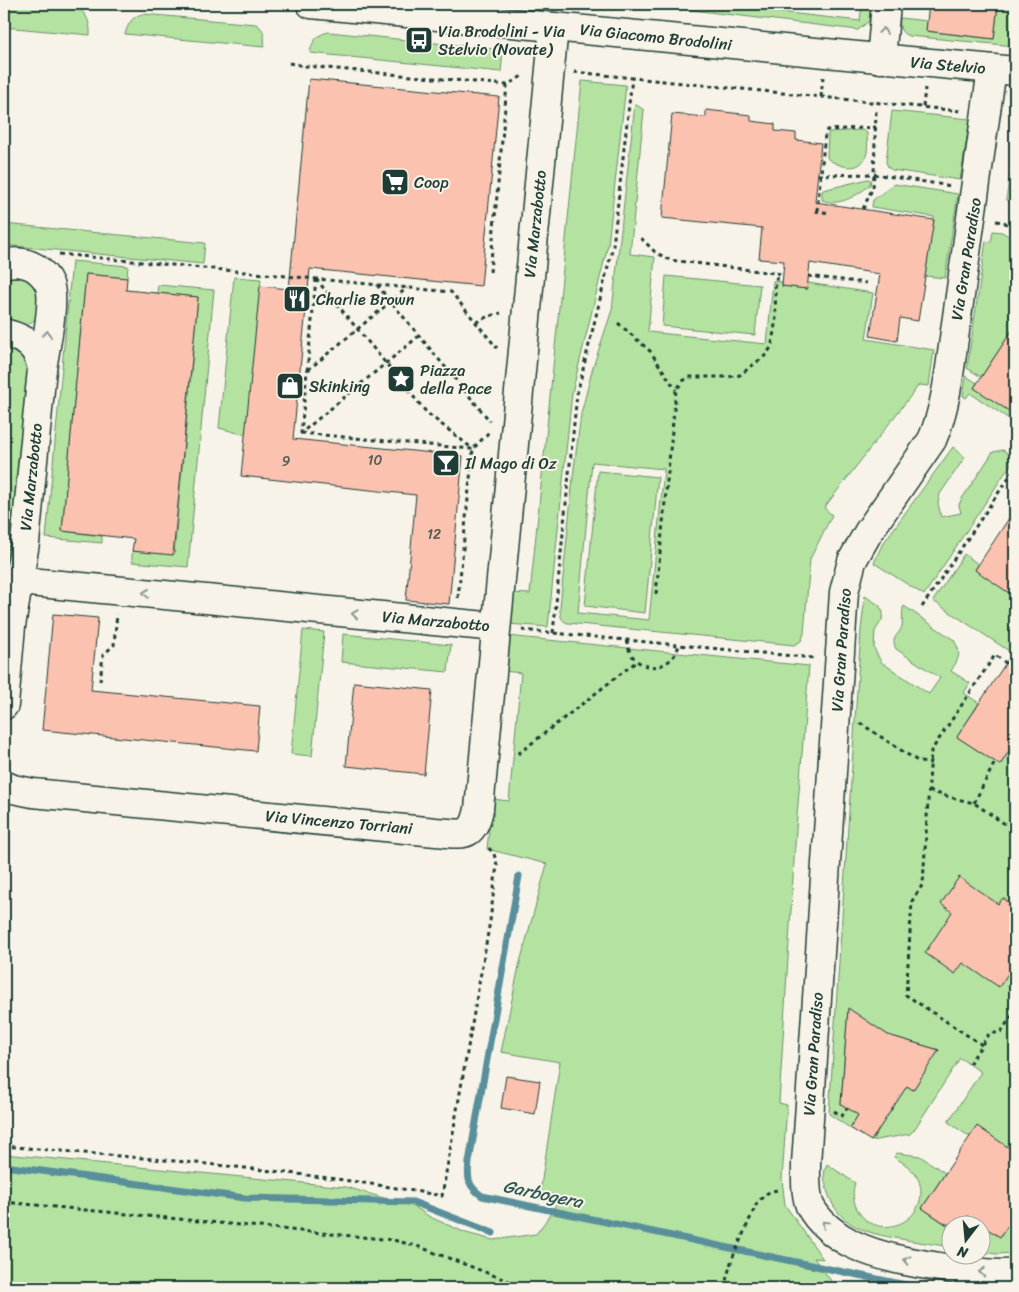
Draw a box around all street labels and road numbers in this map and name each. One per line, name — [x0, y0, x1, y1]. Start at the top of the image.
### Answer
street label: Via Giacomo Brodolini — [579, 15, 734, 59]
street label: Via Stelvio — [909, 47, 987, 83]
street label: Via Marzabotto — [515, 169, 555, 279]
street label: Via Gran Paradiso — [942, 196, 990, 322]
street label: Via Marzabotto — [11, 422, 51, 532]
street label: Via Gran Paradiso — [822, 587, 860, 713]
street label: Via Marzabotto — [381, 602, 491, 640]
street label: Via Vincenzo Torriani — [264, 801, 414, 843]
street label: Via Gran Paradiso — [794, 991, 832, 1117]

